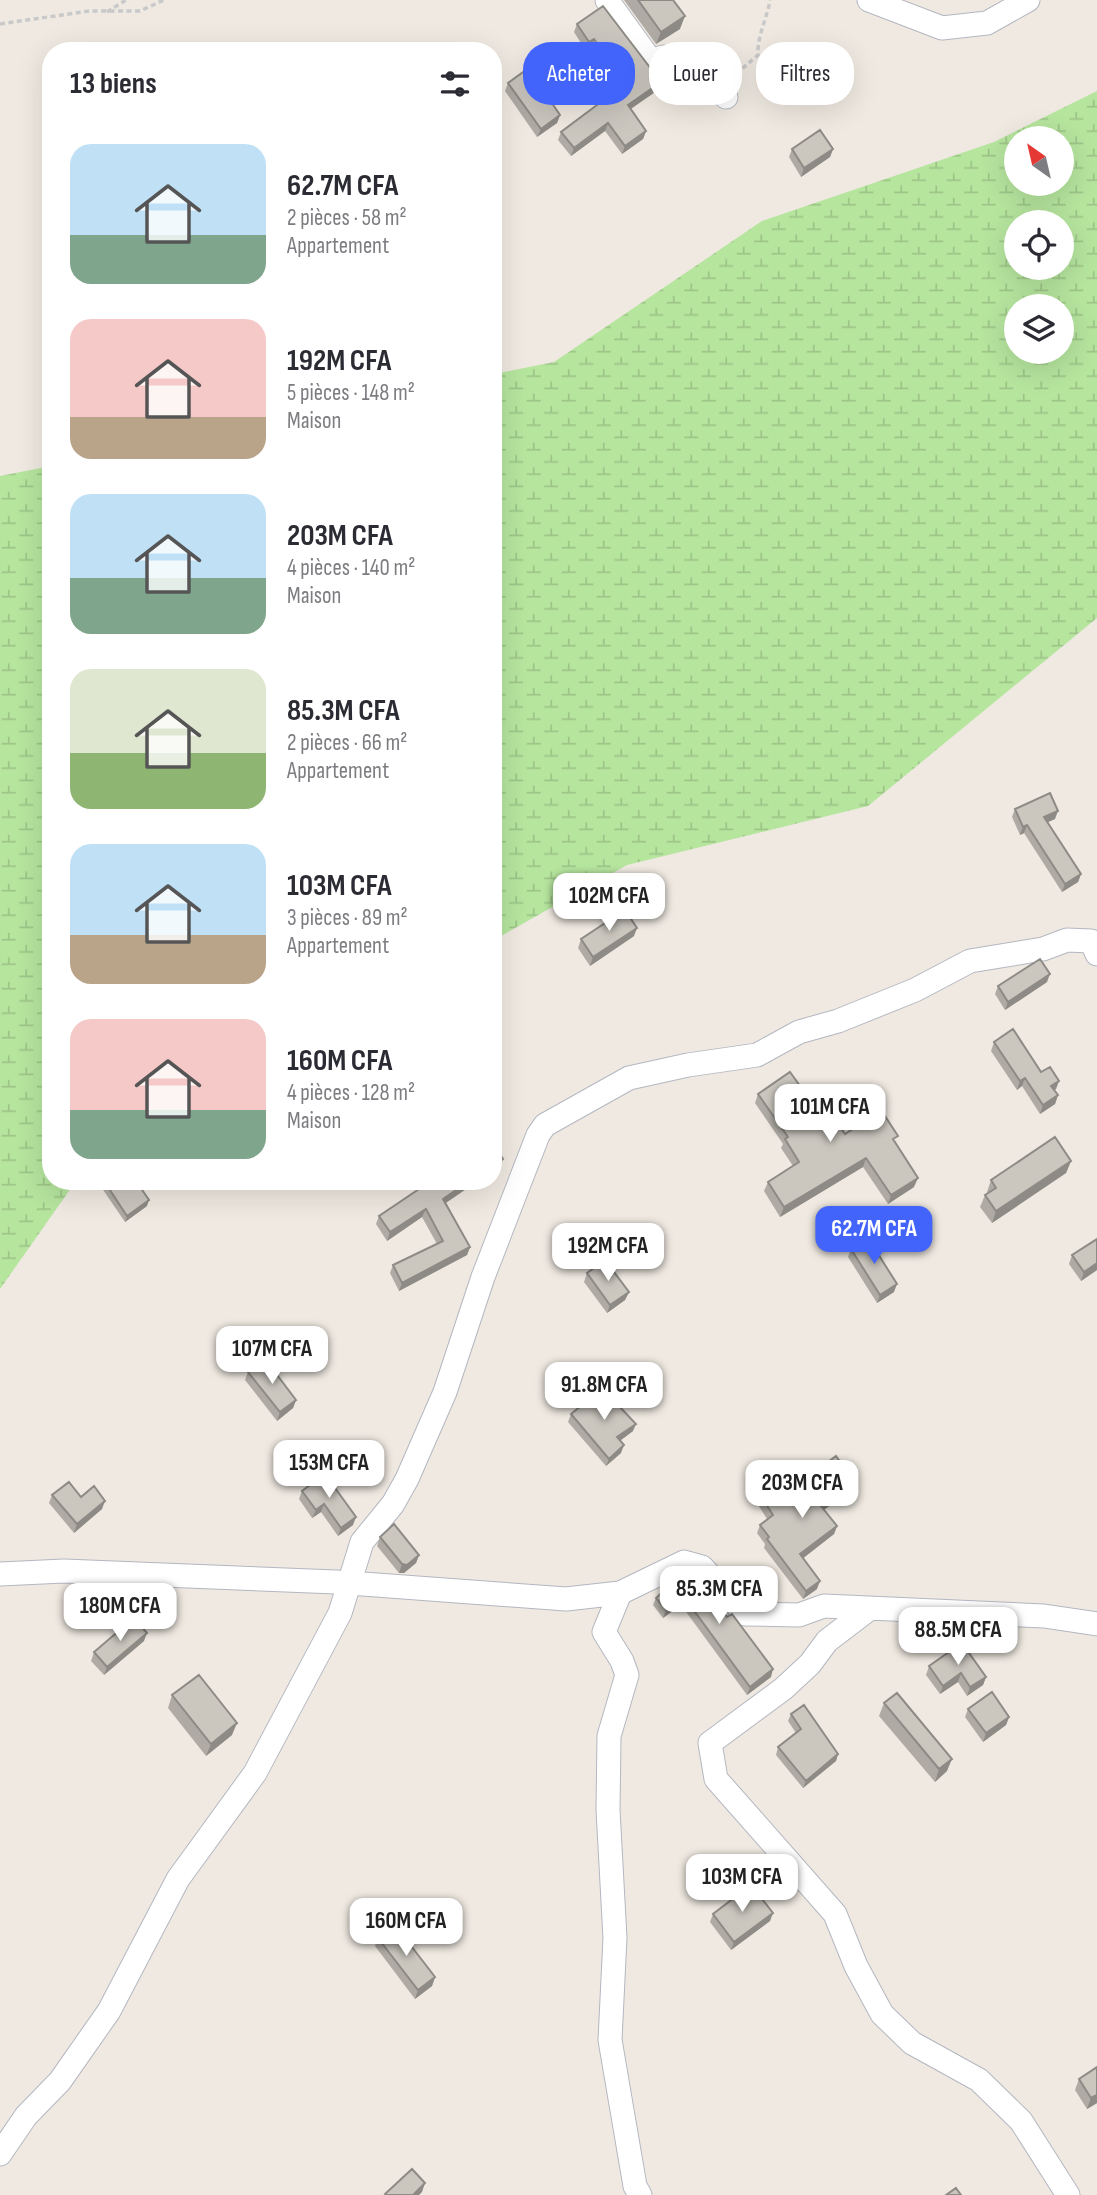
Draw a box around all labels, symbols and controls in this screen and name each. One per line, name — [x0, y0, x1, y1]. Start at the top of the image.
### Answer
chip: Acheter — [523, 42, 635, 105]
chip: Louer — [649, 42, 742, 105]
chip: Filtres — [756, 42, 854, 105]
icon: filters — [436, 65, 474, 103]
text: 13 biens — [70, 66, 157, 102]
north arrow — [1004, 126, 1074, 196]
map controls — [1004, 126, 1074, 364]
text: 62.7M CFA — [287, 168, 398, 204]
icon: home — [126, 172, 210, 256]
text: 2 pièces · 58 m² — [287, 204, 407, 232]
button: locate — [1004, 210, 1074, 280]
text: Appartement — [287, 232, 389, 260]
button: layers — [1004, 294, 1074, 364]
text: 192M CFA — [287, 343, 391, 379]
icon: home — [126, 347, 210, 431]
text: 5 pièces · 148 m² — [287, 379, 415, 407]
text: Maison — [287, 407, 341, 435]
text: 203M CFA — [287, 518, 393, 554]
icon: home — [126, 522, 210, 606]
text: 4 pièces · 140 m² — [287, 554, 415, 582]
text: Maison — [287, 582, 341, 610]
text: 85.3M CFA — [287, 693, 400, 729]
icon: home — [126, 697, 210, 781]
text: 2 pièces · 66 m² — [287, 729, 407, 757]
text: Appartement — [287, 757, 389, 785]
text: 103M CFA — [287, 868, 392, 904]
icon: home — [126, 872, 210, 956]
pin: 102M CFA — [537, 874, 681, 933]
text: 102M CFA — [569, 882, 649, 910]
text: 3 pièces · 89 m² — [287, 904, 408, 932]
text: Appartement — [287, 932, 389, 960]
text: 160M CFA — [287, 1043, 392, 1079]
icon: home — [126, 1047, 210, 1131]
text: 4 pièces · 128 m² — [287, 1079, 415, 1107]
pin: 101M CFA — [758, 1084, 902, 1144]
text: 101M CFA — [791, 1093, 869, 1121]
text: Maison — [287, 1107, 341, 1135]
pin: 62.7M CFA — [794, 1206, 954, 1266]
text: 62.7M CFA — [831, 1215, 917, 1243]
pin: 192M CFA — [536, 1224, 680, 1283]
text: 192M CFA — [568, 1232, 648, 1260]
pin: 107M CFA — [200, 1326, 344, 1386]
text: 107M CFA — [232, 1335, 312, 1363]
pin: 91.8M CFA — [524, 1362, 684, 1422]
text: 91.8M CFA — [561, 1371, 647, 1399]
pin: 153M CFA — [257, 1440, 401, 1500]
text: 153M CFA — [289, 1449, 369, 1477]
pin: 203M CFA — [730, 1460, 874, 1520]
text: 203M CFA — [761, 1469, 843, 1497]
pin: 85.3M CFA — [639, 1566, 799, 1626]
text: 85.3M CFA — [676, 1575, 762, 1603]
pin: 180M CFA — [48, 1584, 192, 1643]
text: 180M CFA — [80, 1592, 160, 1620]
pin: 88.5M CFA — [878, 1608, 1038, 1667]
text: 88.5M CFA — [915, 1616, 1001, 1644]
pin: 103M CFA — [670, 1854, 814, 1914]
text: 103M CFA — [702, 1863, 782, 1891]
pin: 160M CFA — [334, 1898, 478, 1958]
text: 160M CFA — [366, 1907, 446, 1935]

